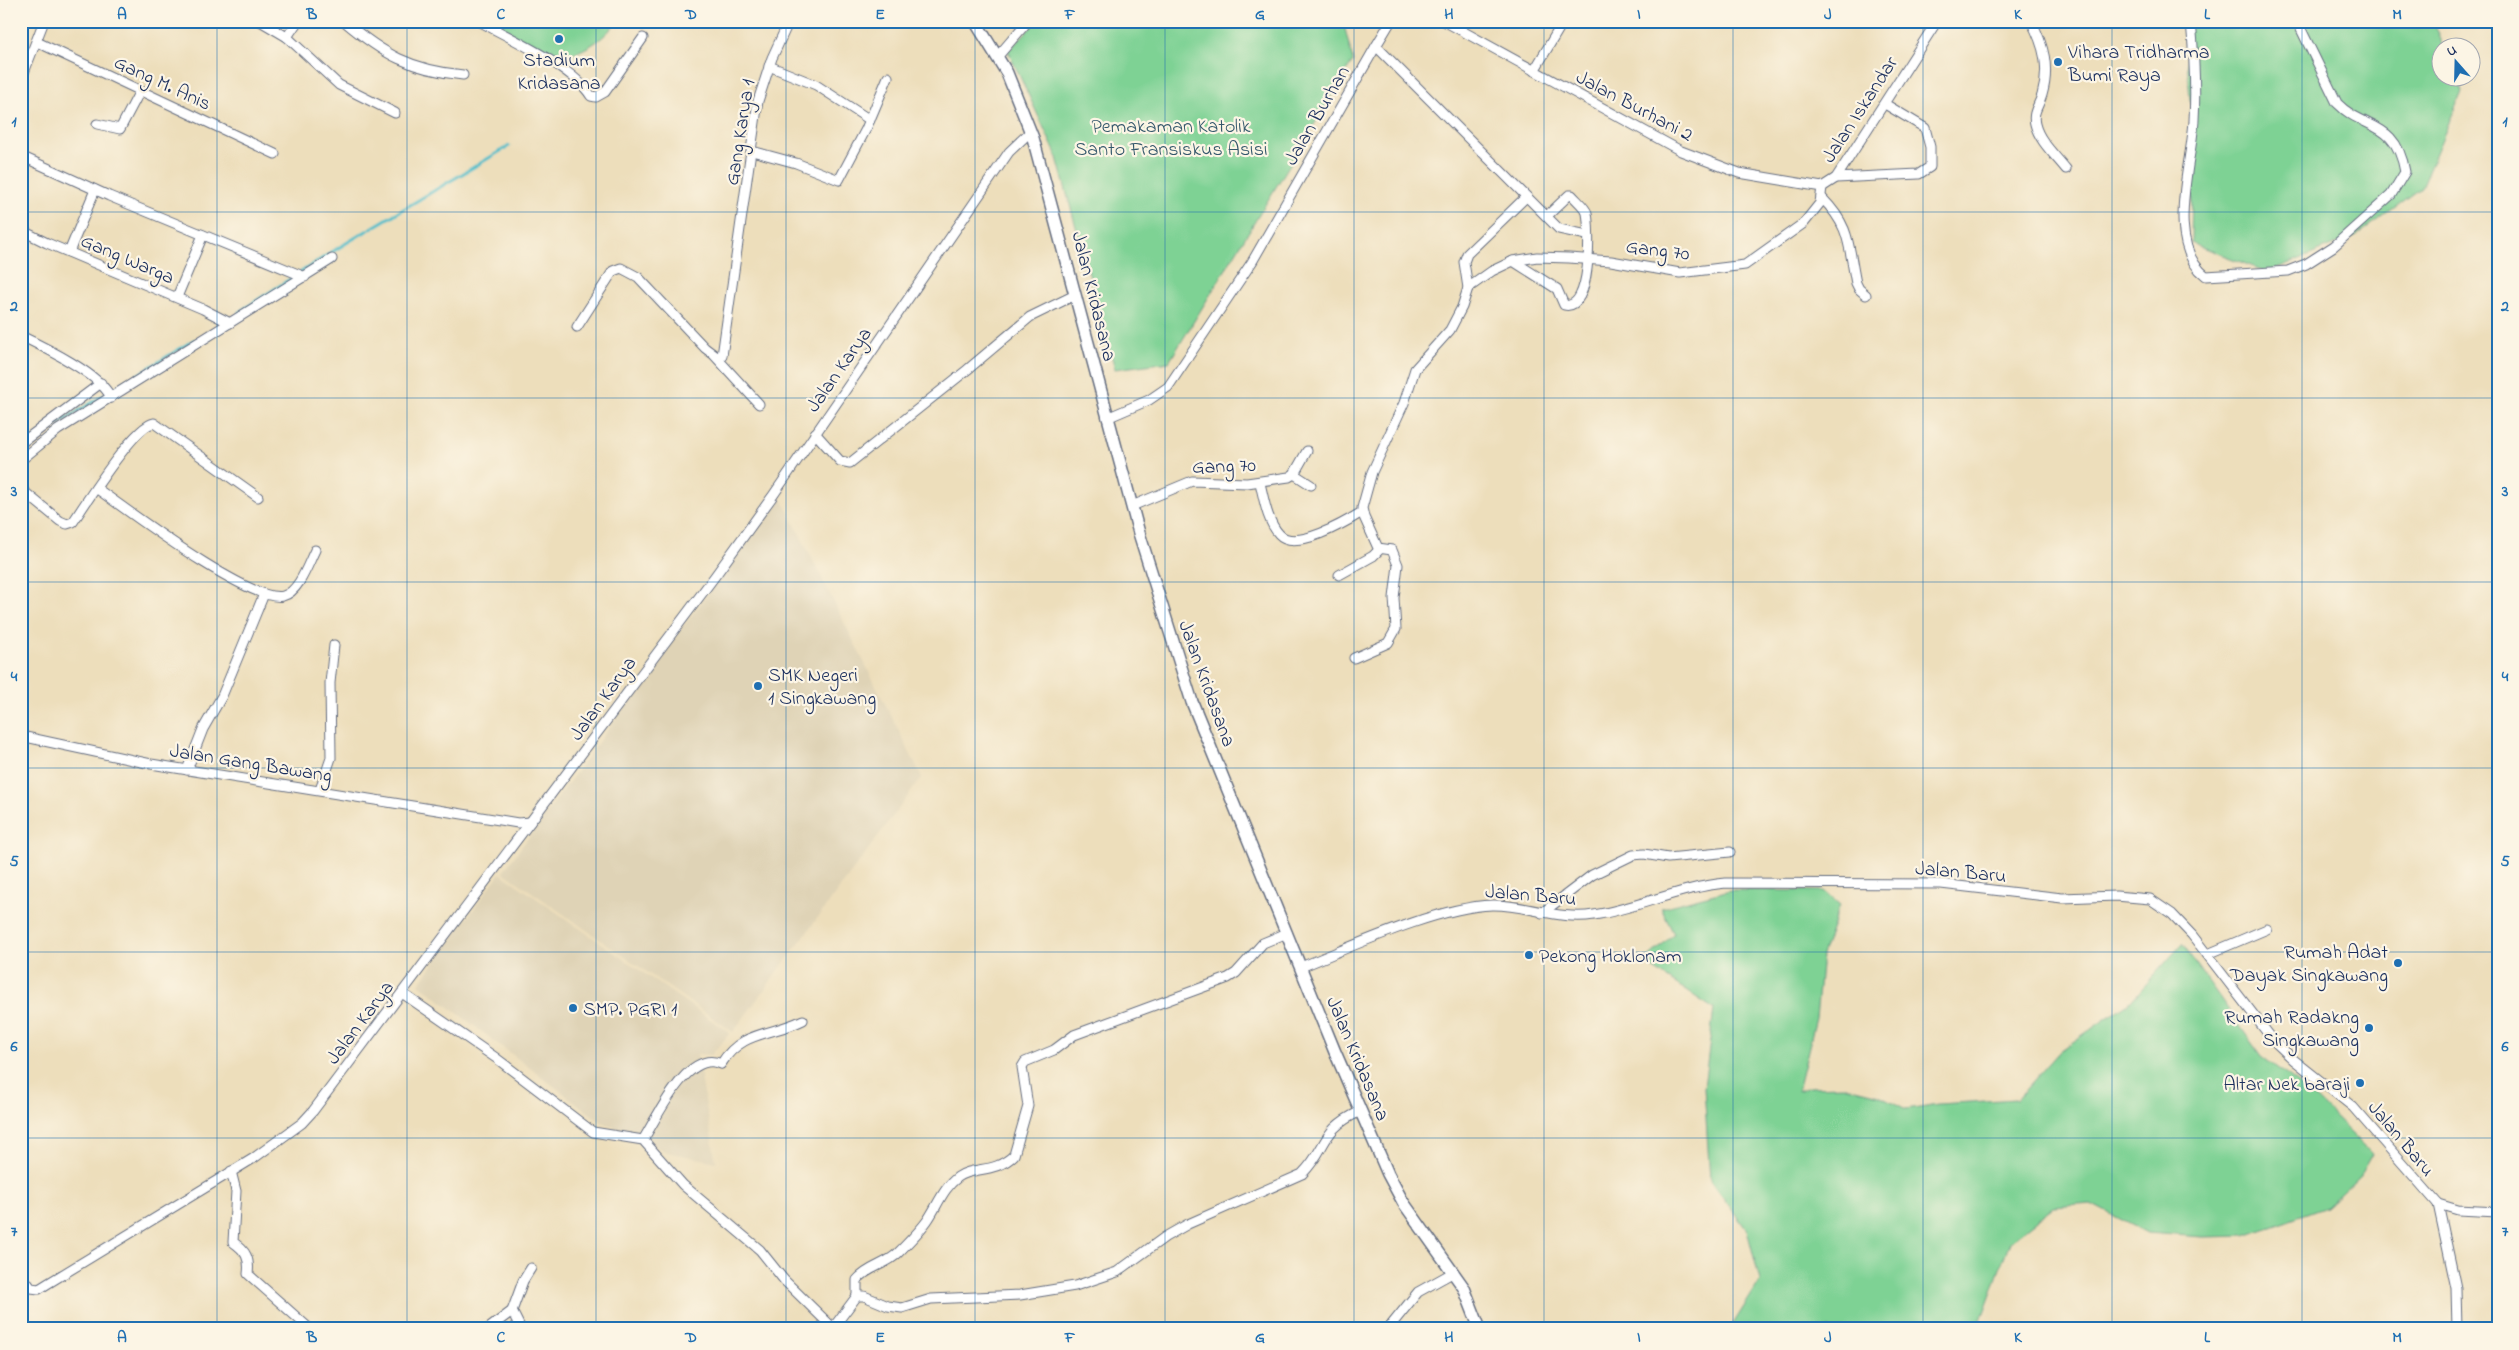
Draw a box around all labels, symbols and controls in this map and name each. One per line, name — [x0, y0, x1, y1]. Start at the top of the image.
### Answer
text: A — [117, 3, 127, 27]
text: B — [306, 3, 318, 27]
text: C — [497, 3, 506, 27]
text: D — [684, 3, 697, 27]
text: E — [875, 3, 885, 27]
text: F — [1064, 3, 1076, 27]
text: G — [1255, 3, 1265, 27]
text: H — [1444, 3, 1454, 27]
text: I — [1637, 3, 1641, 27]
text: J — [1824, 3, 1832, 27]
text: K — [2014, 3, 2023, 27]
text: L — [2204, 3, 2211, 27]
text: M — [2392, 3, 2402, 27]
marker: Stadium Kridasana — [553, 33, 565, 45]
north arrow — [2432, 38, 2482, 88]
place label: Vihara Tridharma Bumi Raya — [2067, 39, 2210, 91]
text: U — [2444, 40, 2460, 63]
place label: Stadium Kridasana — [517, 47, 601, 99]
street label: Gang M. Anis — [108, 49, 215, 120]
street label: Jalan Iskandar — [1816, 51, 1907, 169]
marker: Vihara Tridharma Bumi Raya — [2052, 56, 2064, 68]
street label: Jalan Burhan — [1278, 61, 1358, 171]
street label: Jalan Burhani 2 — [1570, 64, 1698, 150]
street label: Gang Karya 1 — [719, 77, 765, 188]
text: 1 — [11, 110, 17, 134]
text: 1 — [2502, 110, 2508, 134]
park label: Pemakaman Katolik Santo Fransiskus Asisi — [1075, 113, 1268, 165]
street label: Gang Warga — [75, 228, 178, 294]
street label: Jalan Kridasana — [1062, 229, 1123, 365]
street label: Gang 70 — [1624, 233, 1692, 271]
text: 2 — [9, 295, 18, 319]
text: 2 — [2500, 295, 2509, 319]
street label: Jalan Karya — [800, 322, 880, 419]
street label: Gang 70 — [1192, 452, 1257, 484]
text: 3 — [10, 480, 18, 504]
text: 3 — [2501, 480, 2509, 504]
street label: Jalan Kridasana — [1169, 617, 1242, 751]
street label: Jalan Karya — [563, 651, 645, 748]
place label: SMK Negeri 1 Singkawang — [768, 662, 876, 715]
text: 4 — [10, 665, 18, 689]
text: 4 — [2501, 665, 2509, 689]
marker: SMK Negeri 1 Singkawang — [752, 680, 764, 692]
street label: Jalan Gang Bawang — [167, 737, 334, 793]
text: 5 — [9, 850, 19, 874]
text: 5 — [2500, 850, 2510, 874]
street label: Jalan Baru — [1914, 855, 2008, 892]
street label: Jalan Baru — [1484, 878, 1578, 915]
place label: Rumah Adat Dayak Singkawang — [2229, 939, 2388, 992]
place label: Pekong Hoklonam — [1539, 943, 1681, 973]
marker: Pekong Hoklonam — [1523, 949, 1535, 961]
marker: Rumah Adat Dayak Singkawang — [2392, 957, 2404, 969]
street label: Jalan Karya — [320, 976, 402, 1071]
street label: Jalan Kridasana — [1317, 992, 1396, 1126]
place label: SMP. PGRI 1 — [583, 996, 677, 1025]
marker: SMP. PGRI 1 — [567, 1002, 579, 1014]
place label: Rumah Radakng Singkawang — [2224, 1004, 2359, 1057]
marker: Rumah Radakng Singkawang — [2363, 1022, 2375, 1034]
text: 6 — [9, 1035, 18, 1059]
text: 6 — [2500, 1035, 2509, 1059]
place label: Altar Nek baraji — [2223, 1071, 2350, 1100]
marker: Altar Nek baraji — [2354, 1077, 2366, 1089]
street label: Jalan Baru — [2360, 1095, 2441, 1184]
text: 7 — [11, 1220, 18, 1244]
text: 7 — [2502, 1220, 2509, 1244]
text: A — [117, 1326, 127, 1350]
text: B — [306, 1326, 318, 1350]
text: C — [497, 1326, 506, 1350]
text: D — [684, 1326, 697, 1350]
text: E — [875, 1326, 885, 1350]
text: F — [1064, 1326, 1076, 1350]
text: G — [1255, 1326, 1265, 1350]
text: H — [1444, 1326, 1454, 1350]
text: I — [1637, 1326, 1641, 1350]
text: J — [1824, 1326, 1832, 1350]
text: K — [2014, 1326, 2023, 1350]
text: L — [2204, 1326, 2211, 1350]
text: M — [2392, 1326, 2402, 1350]

